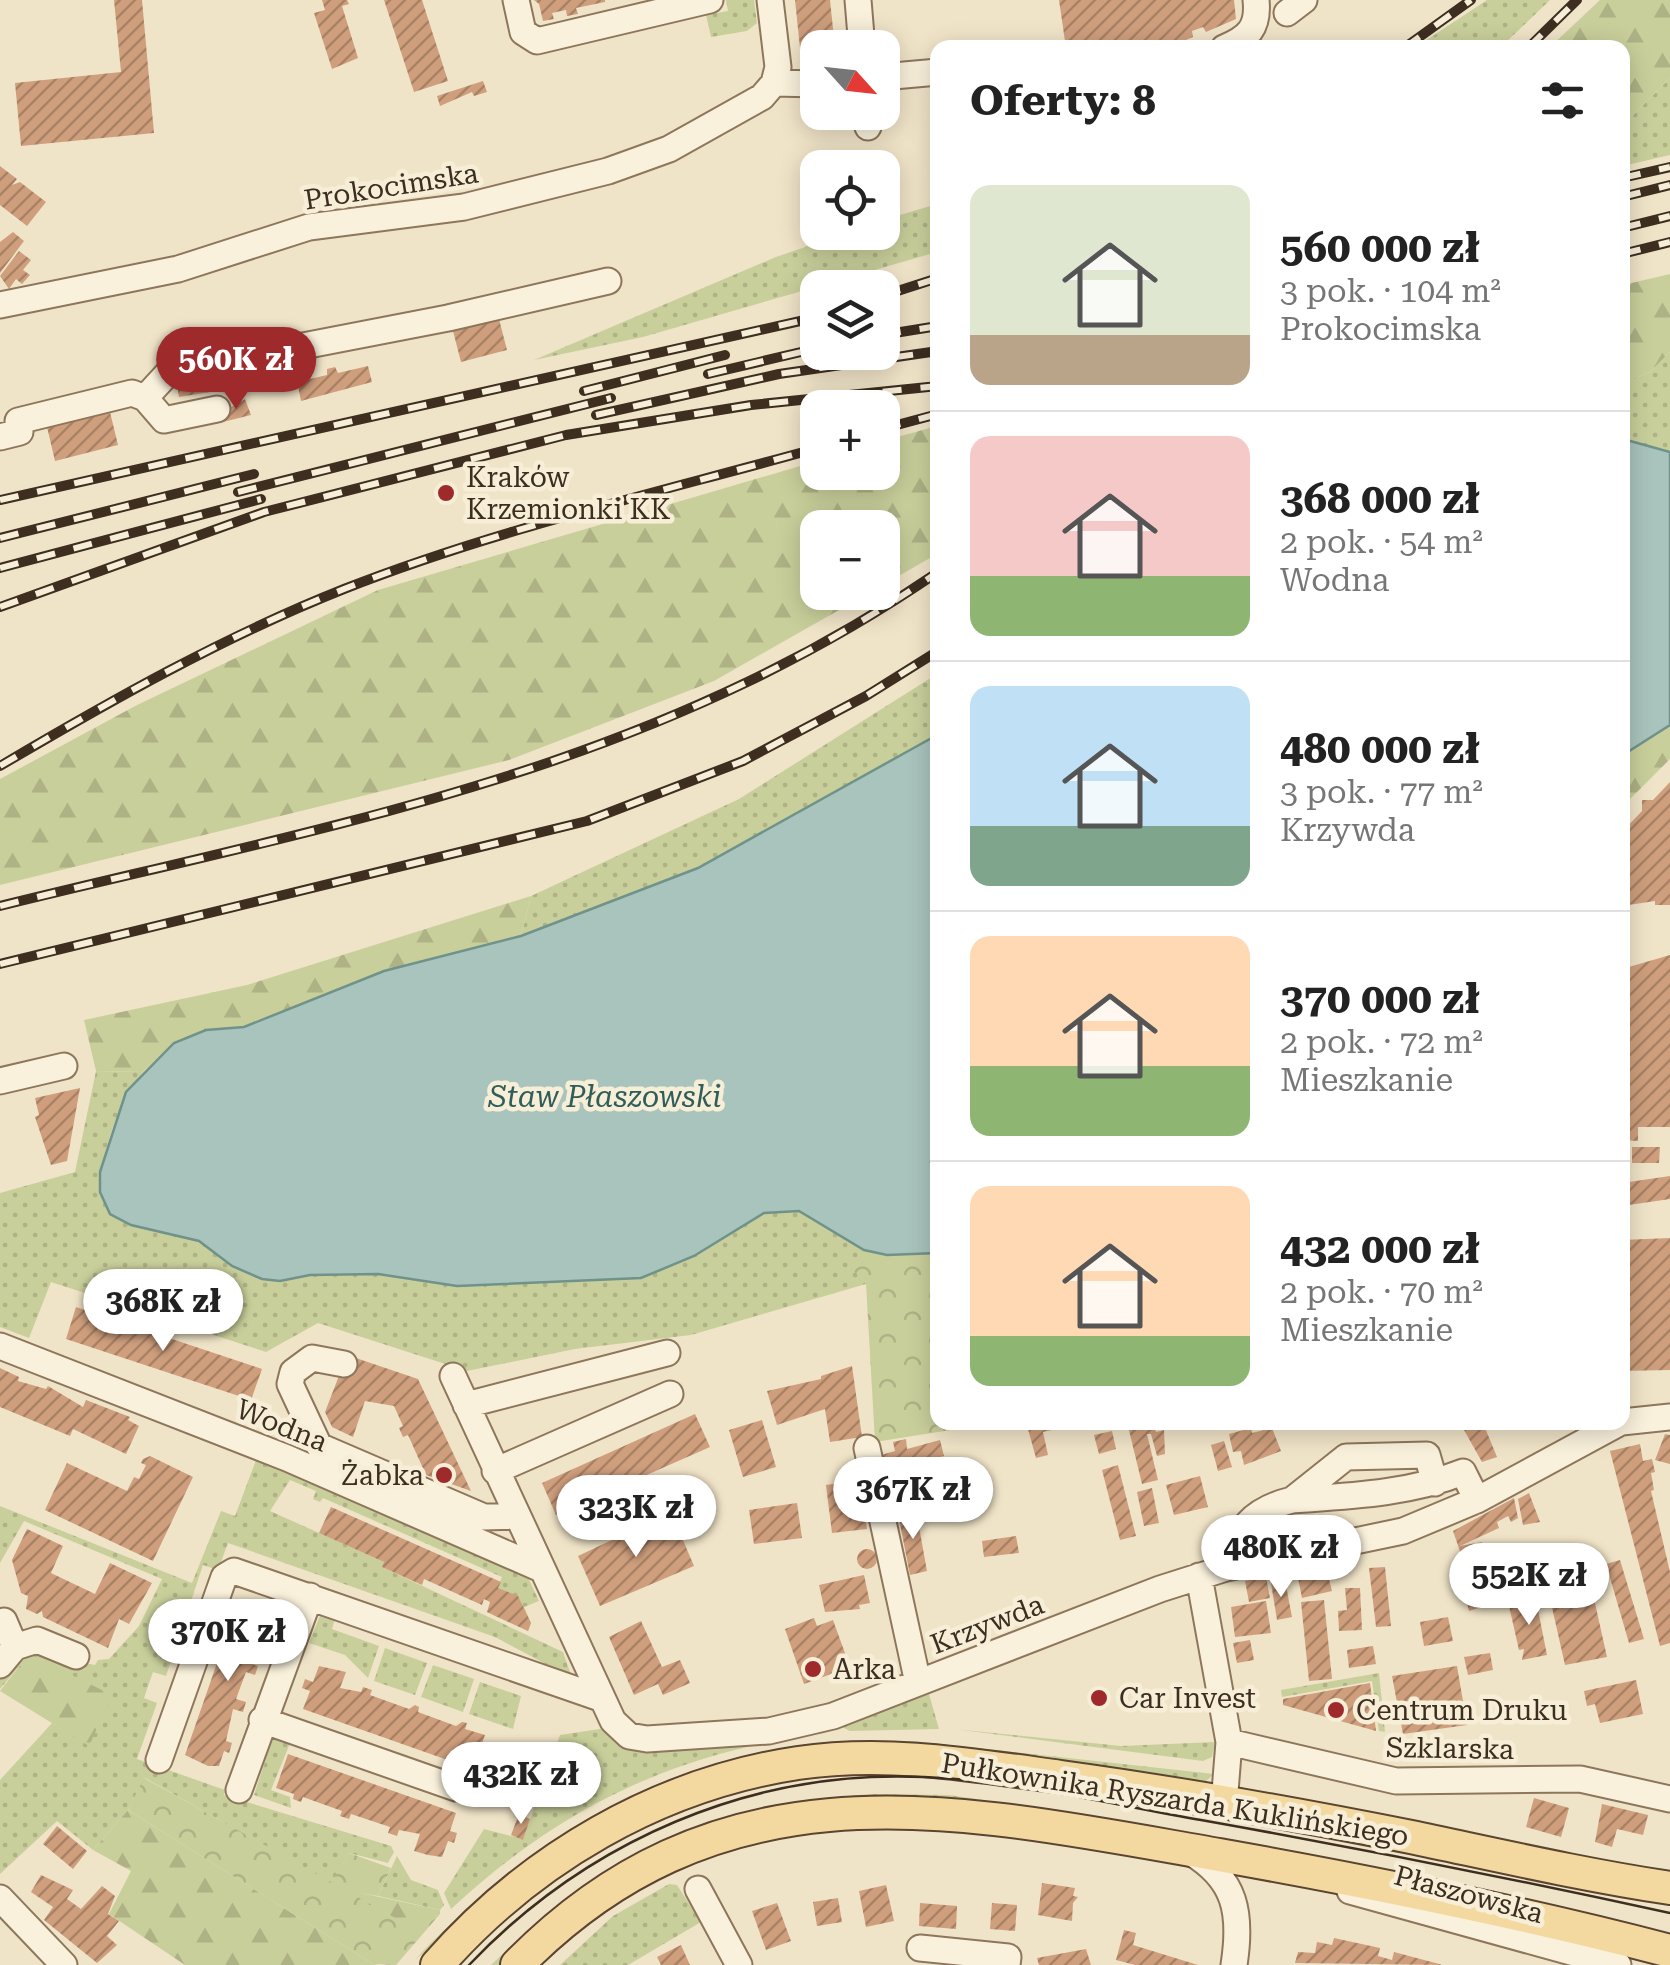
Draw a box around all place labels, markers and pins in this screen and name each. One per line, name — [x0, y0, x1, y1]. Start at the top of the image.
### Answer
pin: 560K zł — [144, 327, 328, 412]
place label: Kraków Krzemionki KK — [466, 461, 670, 526]
marker: Kraków Krzemionki KK — [435, 482, 457, 504]
pin: 368K zł — [71, 1269, 255, 1354]
pin: 367K zł — [821, 1457, 1005, 1542]
place label: Żabka — [341, 1459, 424, 1492]
marker: Żabka — [433, 1464, 455, 1486]
pin: 323K zł — [544, 1475, 728, 1560]
pin: 480K zł — [1189, 1515, 1373, 1600]
pin: 552K zł — [1437, 1543, 1621, 1628]
pin: 370K zł — [136, 1599, 320, 1684]
place label: Arka — [833, 1653, 896, 1686]
marker: Arka — [802, 1658, 824, 1680]
place label: Car Invest — [1119, 1682, 1256, 1715]
marker: Car Invest — [1088, 1687, 1110, 1709]
place label: Centrum Druku — [1356, 1694, 1567, 1727]
marker: Centrum Druku — [1325, 1699, 1347, 1721]
pin: 432K zł — [429, 1742, 613, 1827]

